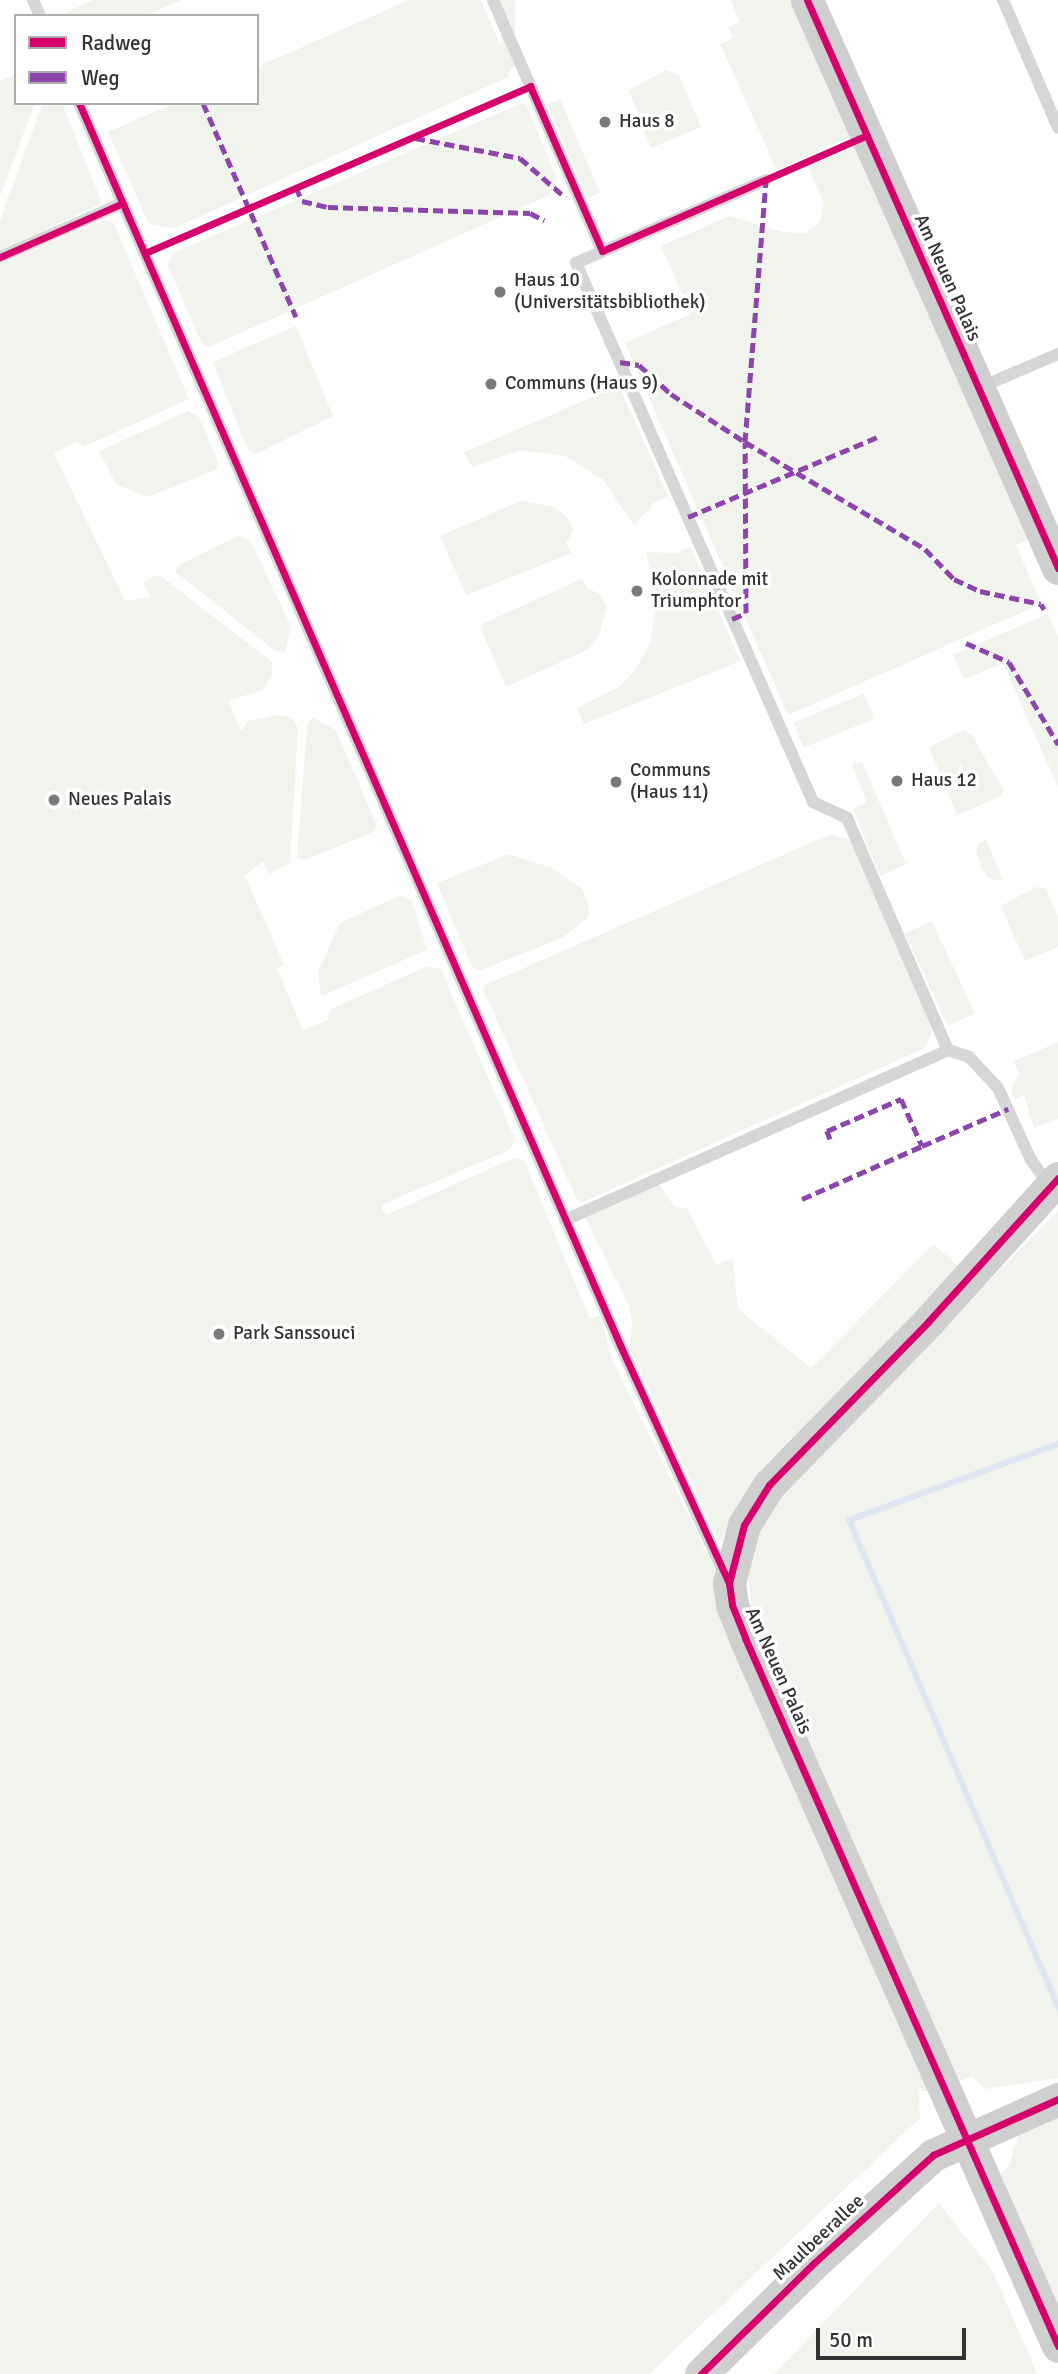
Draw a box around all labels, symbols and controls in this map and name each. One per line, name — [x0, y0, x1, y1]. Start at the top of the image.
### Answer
legend — [14, 14, 259, 105]
text: Radweg — [81, 30, 152, 56]
text: Weg — [81, 65, 120, 91]
place label: Haus 8 — [619, 111, 675, 133]
marker: Haus 8 — [597, 114, 613, 130]
street label: Am Neuen Palais — [909, 211, 985, 345]
place label: Haus 10 (Universitätsbibliothek) — [514, 270, 706, 314]
marker: Haus 10 (Universitätsbibliothek) — [492, 284, 508, 300]
place label: Communs (Haus 9) — [505, 373, 658, 395]
marker: Communs (Haus 9) — [483, 376, 499, 392]
place label: Kolonnade mit Triumphtor — [651, 569, 768, 613]
marker: Kolonnade mit Triumphtor — [629, 583, 645, 599]
place label: Communs (Haus 11) — [630, 760, 711, 804]
place label: Haus 12 — [911, 770, 977, 792]
marker: Haus 12 — [889, 773, 905, 789]
marker: Communs (Haus 11) — [608, 774, 624, 790]
place label: Neues Palais — [68, 789, 172, 811]
marker: Neues Palais — [46, 792, 62, 808]
place label: Park Sanssouci — [233, 1323, 355, 1345]
marker: Park Sanssouci — [211, 1326, 227, 1342]
street label: Am Neuen Palais — [740, 1604, 816, 1738]
street label: Maulbeerallee — [769, 2190, 869, 2286]
scale bar — [820, 2314, 970, 2358]
text: 50 m — [829, 2327, 873, 2353]

